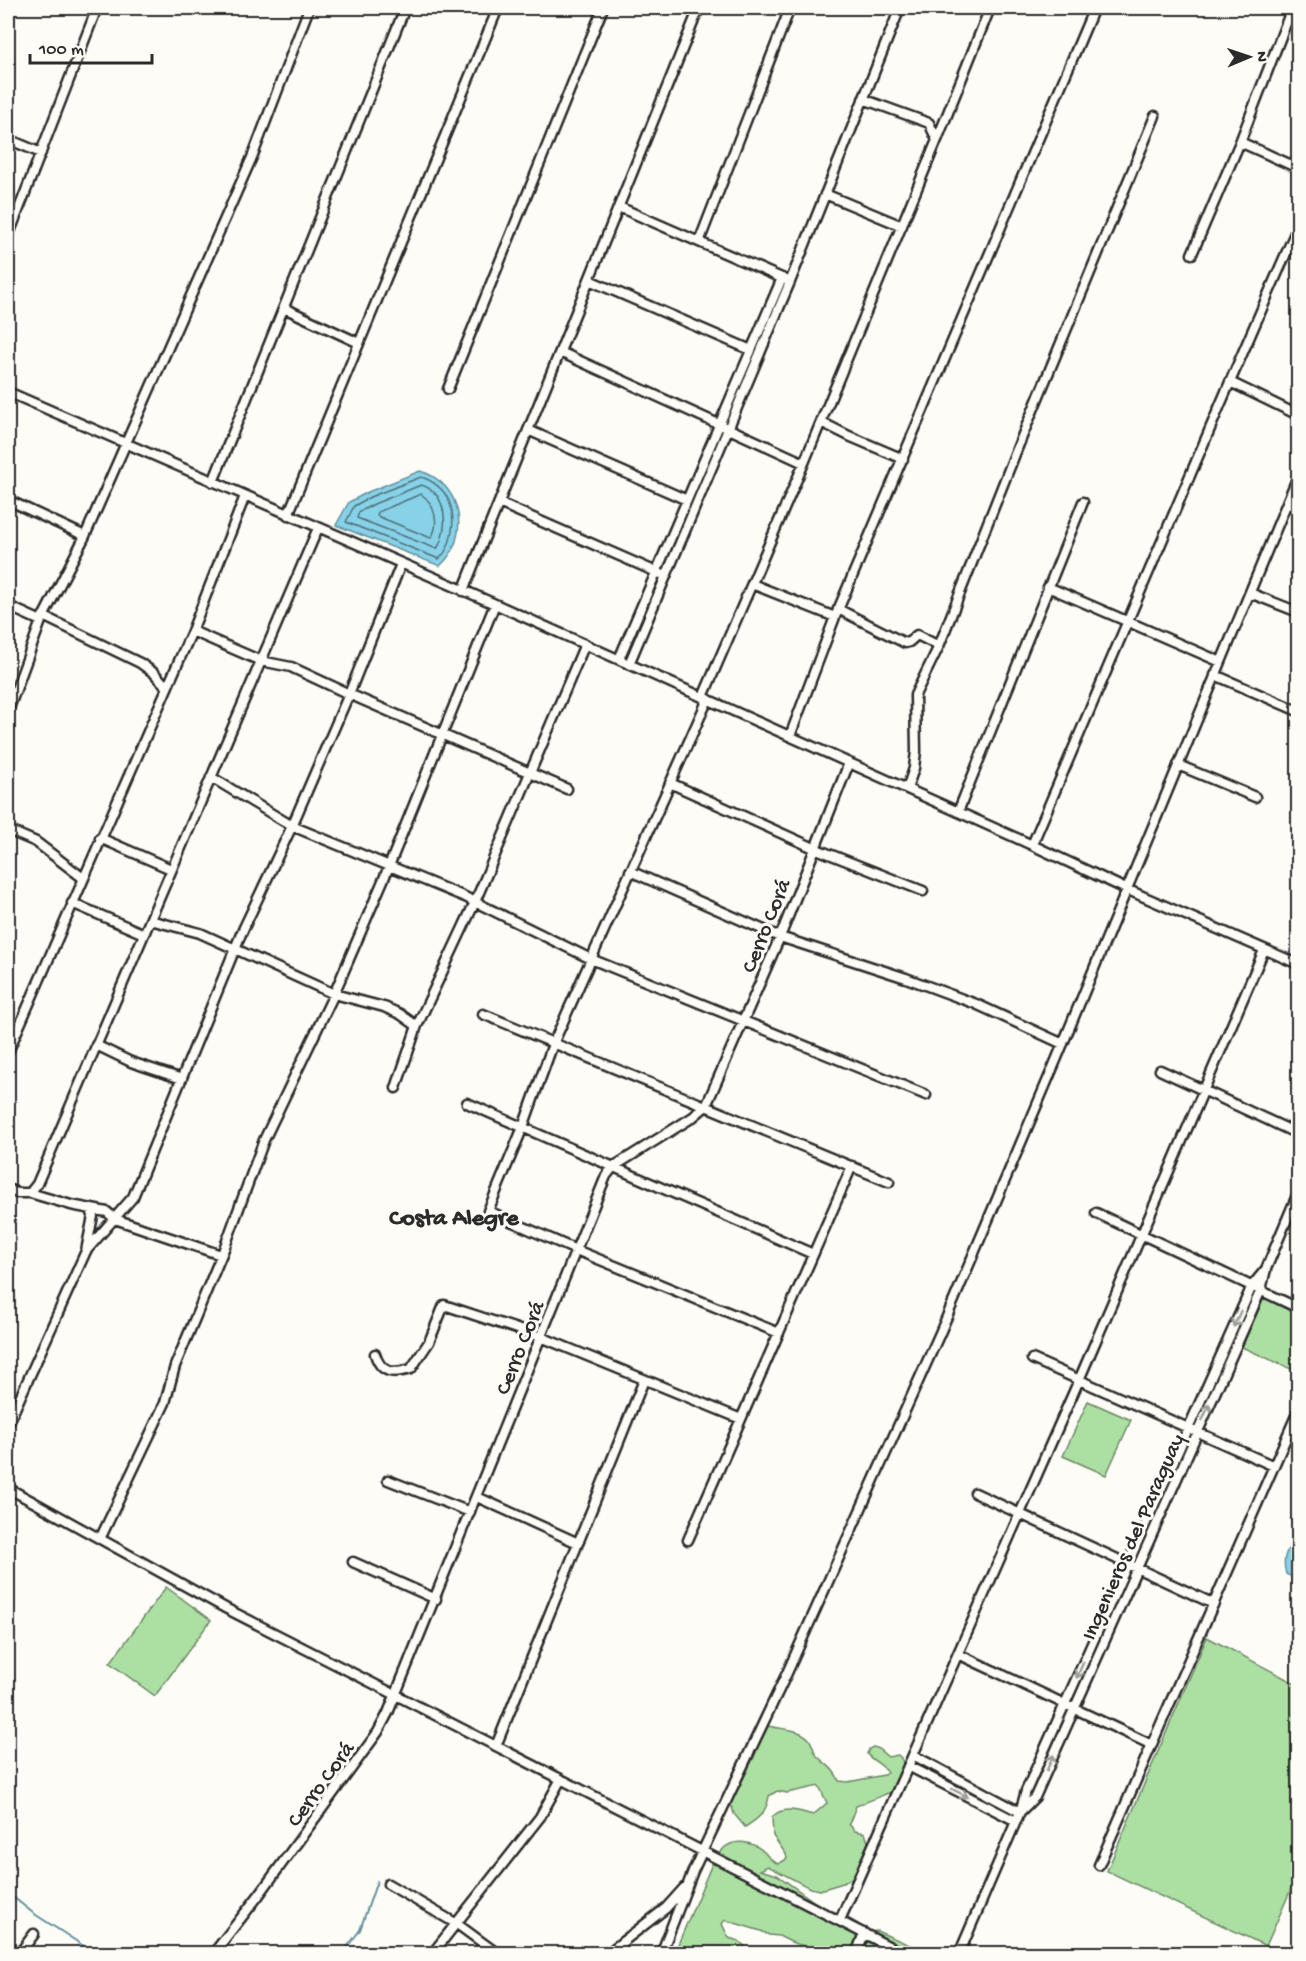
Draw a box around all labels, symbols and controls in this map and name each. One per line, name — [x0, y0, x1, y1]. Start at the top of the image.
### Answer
scale bar — [30, 27, 152, 65]
north arrow — [1219, 27, 1279, 87]
text: 100 m — [38, 40, 84, 61]
text: N — [1251, 51, 1270, 63]
street label: Cerro Corá — [737, 875, 799, 977]
district label: Costa Alegre — [389, 1205, 520, 1234]
street label: Cerro Corá — [491, 1297, 553, 1399]
one-way arrow — [1231, 1310, 1242, 1328]
one-way arrow — [1202, 1403, 1213, 1421]
street label: Ingenieros del Paraguay — [1077, 1430, 1192, 1645]
one-way arrow — [1074, 1660, 1085, 1678]
street label: Cerro Corá — [283, 1737, 362, 1833]
one-way arrow — [1045, 1754, 1056, 1772]
one-way arrow — [951, 1787, 969, 1799]

